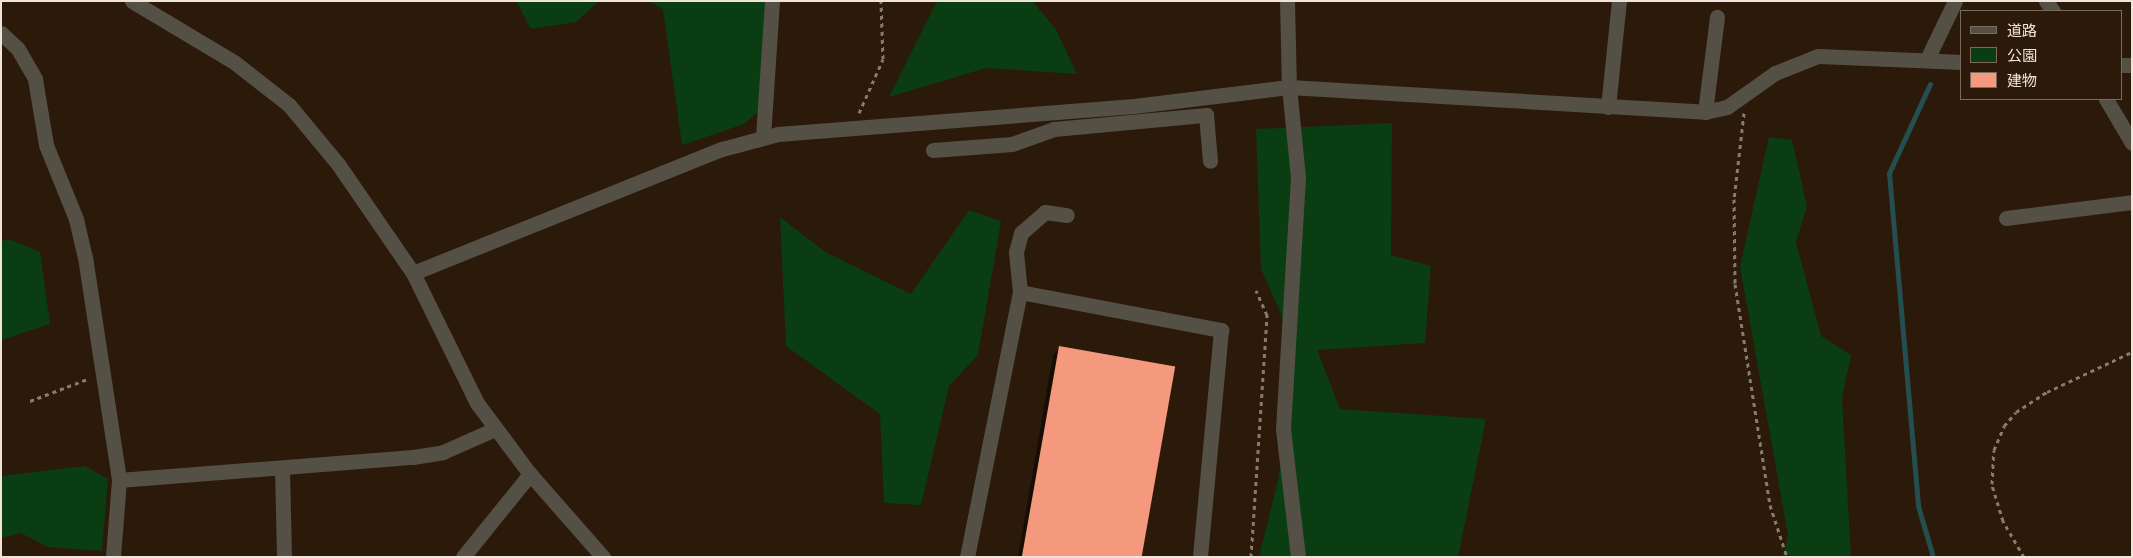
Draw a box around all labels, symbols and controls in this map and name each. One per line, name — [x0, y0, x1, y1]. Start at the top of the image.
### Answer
legend — [1960, 10, 2123, 100]
text: 道路 — [2007, 21, 2037, 39]
text: 公園 — [2007, 46, 2037, 64]
text: 建物 — [2007, 71, 2037, 89]

